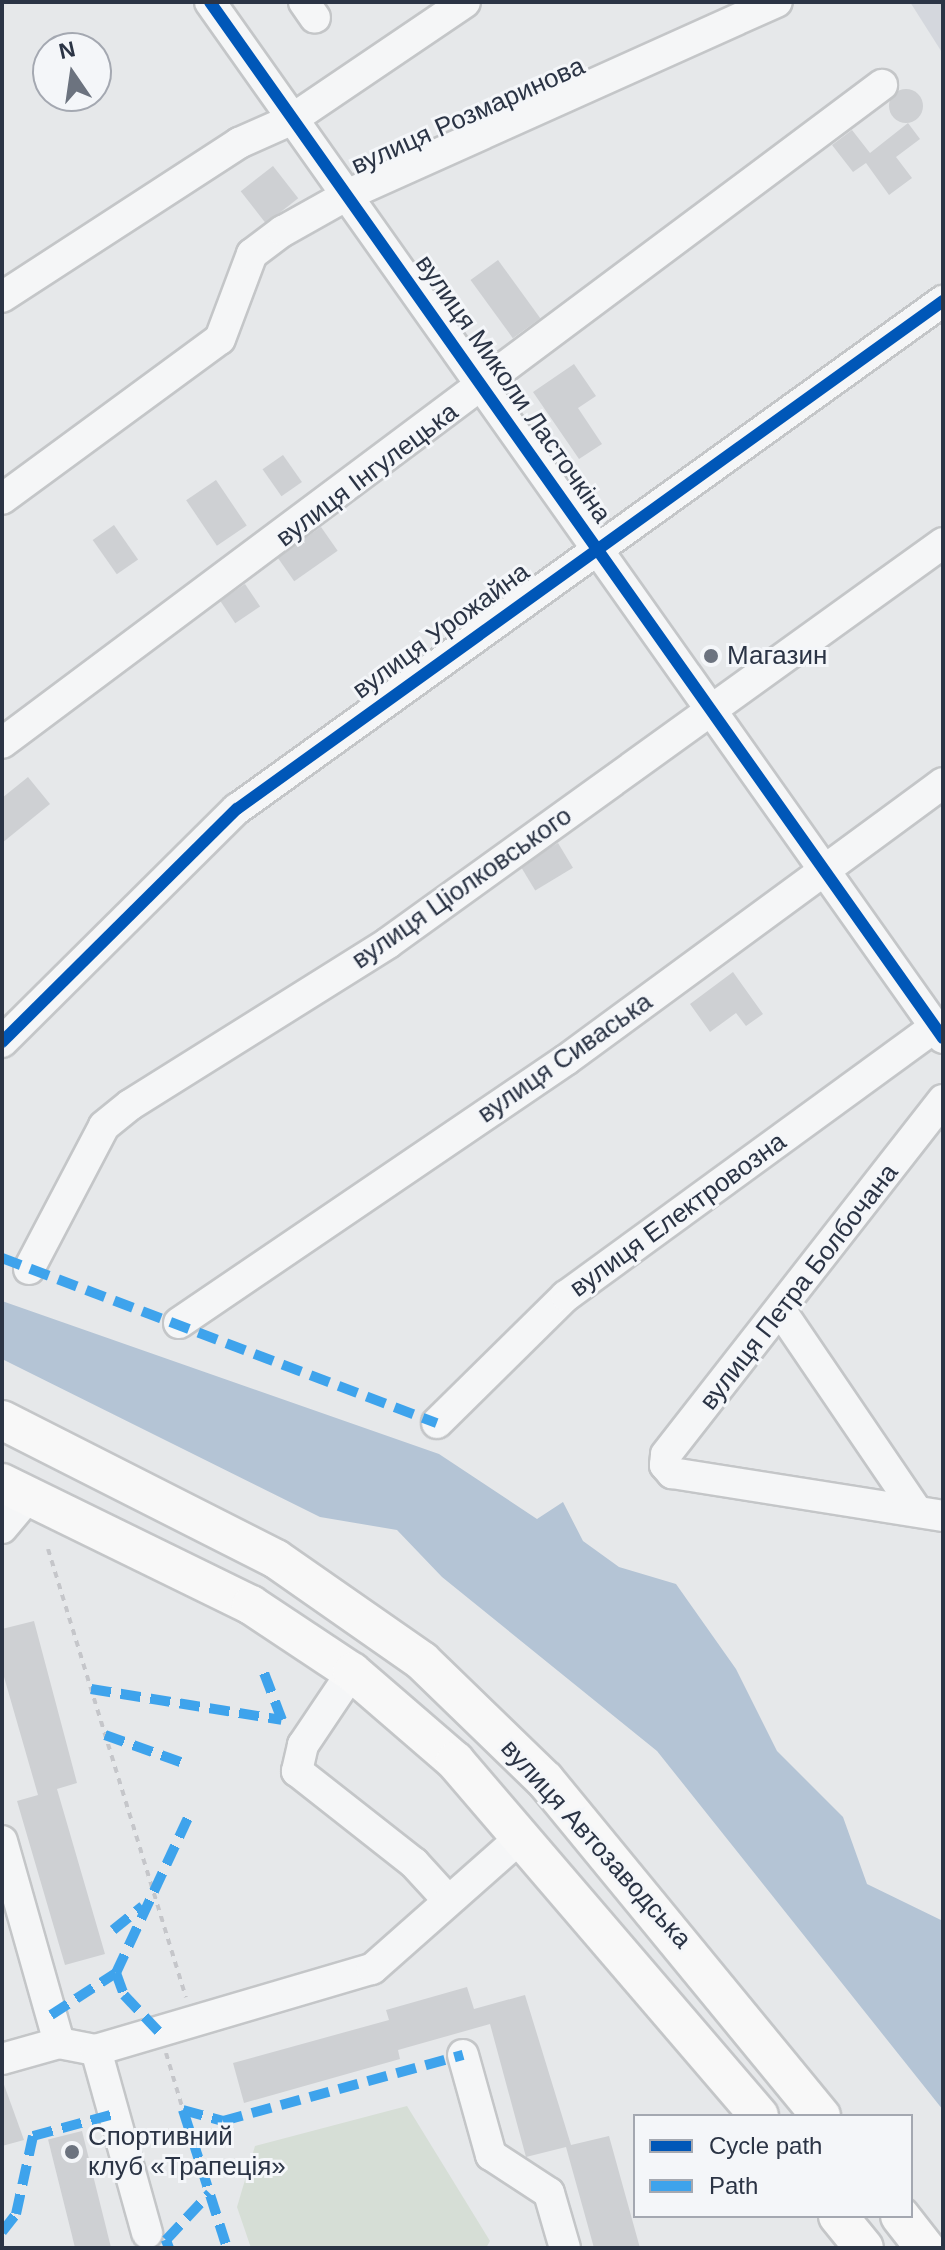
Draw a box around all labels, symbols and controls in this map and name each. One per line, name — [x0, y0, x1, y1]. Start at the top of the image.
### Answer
north arrow — [32, 32, 112, 112]
text: N — [56, 36, 77, 64]
street label: вулиця Розмаринова — [347, 51, 589, 181]
street label: вулиця Миколи Ласточкіна — [409, 249, 617, 529]
street label: вулиця Інгулецька — [270, 396, 464, 554]
street label: вулиця Урожайна — [347, 556, 535, 706]
place label: Магазин — [727, 640, 827, 672]
marker: Магазин — [702, 647, 720, 665]
street label: вулиця Ціолковського — [346, 800, 578, 976]
street label: вулиця Сиваська — [472, 986, 658, 1130]
street label: вулиця Електровозна — [564, 1126, 792, 1304]
street label: вулиця Петра Болбочана — [693, 1158, 905, 1416]
street label: вулиця Автозаводська — [494, 1733, 698, 1955]
legend — [633, 2114, 913, 2218]
place label: Спортивний клуб «Трапеція» — [88, 2121, 286, 2182]
text: Cycle path — [709, 2132, 822, 2159]
marker: Спортивний клуб «Трапеція» — [63, 2143, 81, 2161]
text: Path — [709, 2172, 758, 2199]

